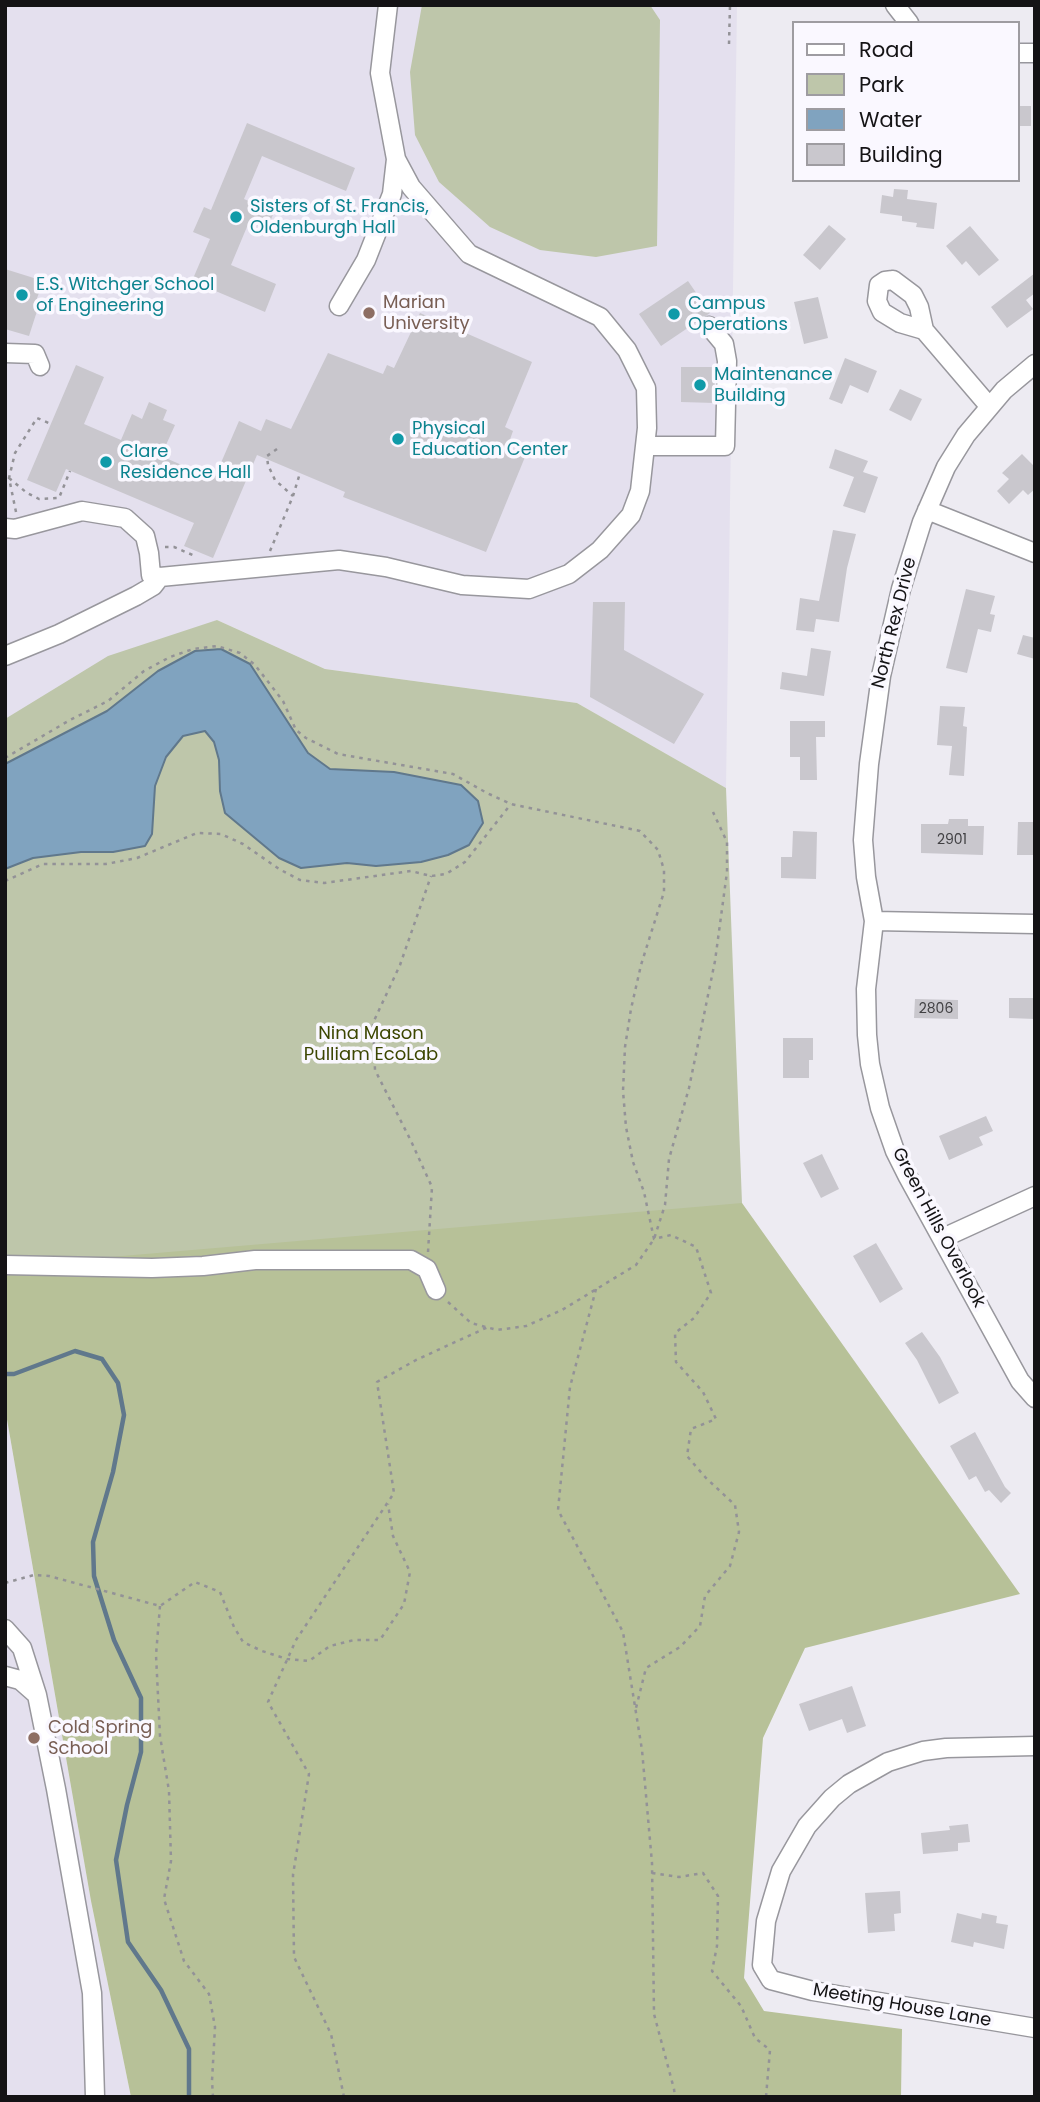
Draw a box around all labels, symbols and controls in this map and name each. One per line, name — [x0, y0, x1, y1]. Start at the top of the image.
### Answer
legend — [792, 21, 1019, 182]
text: Road — [859, 35, 914, 64]
text: Park — [859, 70, 904, 99]
text: Water — [859, 105, 922, 134]
text: Building — [859, 140, 943, 169]
place label: Sisters of St. Francis, Oldenburgh Hall — [250, 196, 429, 238]
marker: Sisters of St. Francis, Oldenburgh Hall — [228, 209, 244, 225]
place label: E.S. Witchger School of Engineering — [36, 274, 214, 316]
marker: E.S. Witchger School of Engineering — [14, 287, 30, 303]
place label: Marian University — [383, 292, 470, 334]
place label: Campus Operations — [688, 293, 788, 336]
marker: Marian University — [361, 305, 377, 321]
marker: Campus Operations — [666, 306, 682, 322]
place label: Maintenance Building — [714, 364, 833, 406]
marker: Maintenance Building — [692, 377, 708, 393]
place label: Physical Education Center — [412, 418, 568, 460]
marker: Physical Education Center — [390, 431, 406, 447]
place label: Clare Residence Hall — [120, 441, 251, 484]
marker: Clare Residence Hall — [98, 454, 114, 470]
street label: North Rex Drive — [868, 555, 922, 691]
house number: 2901 — [937, 832, 967, 848]
house number: 2806 — [919, 1001, 953, 1017]
park label: Nina Mason Pulliam EcoLab — [304, 1023, 438, 1066]
street label: Green Hills Overlook — [887, 1144, 989, 1312]
place label: Cold Spring School — [48, 1717, 152, 1760]
marker: Cold Spring School — [26, 1730, 42, 1746]
street label: Meeting House Lane — [811, 1980, 993, 2032]

